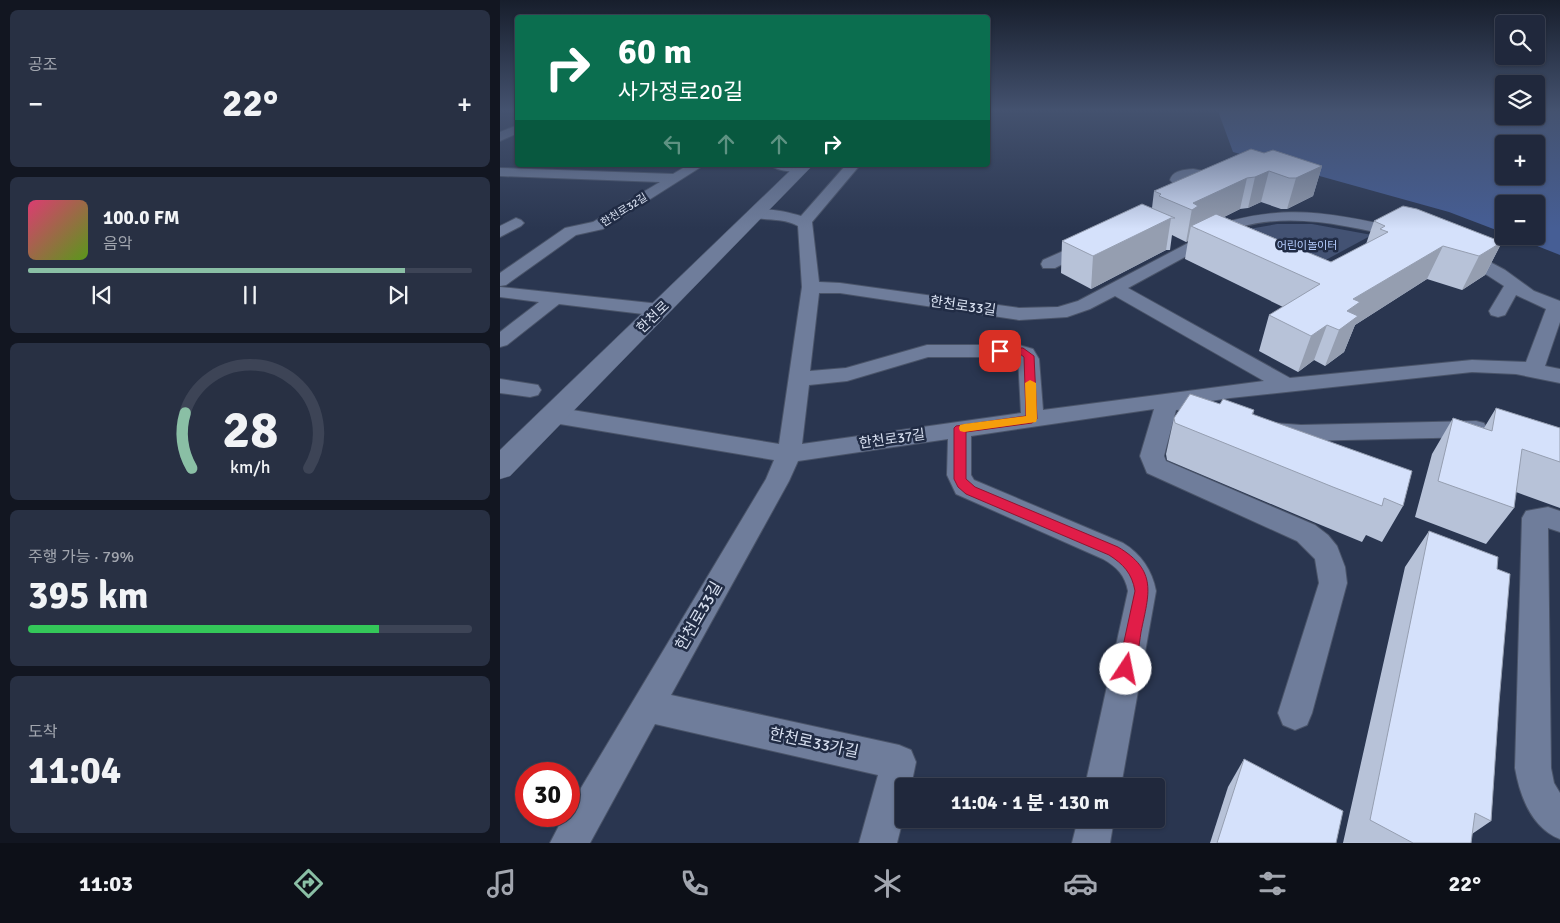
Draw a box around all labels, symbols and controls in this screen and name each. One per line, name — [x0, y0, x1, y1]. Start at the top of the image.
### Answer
map controls — [1495, 15, 1545, 245]
button: search — [1495, 15, 1545, 65]
text: 60 m — [618, 30, 692, 73]
icon: right — [535, 35, 600, 100]
text: 공조 — [28, 55, 57, 75]
button: layers — [1495, 75, 1545, 125]
text: 사가정로20길 — [618, 78, 743, 105]
text: 22° — [222, 80, 278, 127]
text: − — [28, 87, 43, 121]
text: + — [457, 87, 472, 121]
icon: left — [659, 130, 687, 158]
icon: ahead — [712, 130, 740, 158]
icon: ahead — [765, 130, 793, 158]
icon: right — [818, 130, 846, 158]
button: + — [1495, 135, 1545, 185]
street label: 한천로32길 — [598, 191, 650, 229]
button: − — [1495, 195, 1545, 245]
text: 100.0 FM — [103, 206, 180, 230]
text: 음악 — [103, 234, 132, 254]
park label: 어린이놀이터 — [1277, 239, 1337, 252]
icon: previous — [88, 281, 116, 309]
icon: pause — [236, 281, 264, 309]
icon: next — [384, 281, 412, 309]
street label: 한천로33길 — [929, 293, 997, 319]
street label: 한천로 — [633, 297, 673, 337]
pin — [979, 330, 1021, 372]
icon: arrive — [986, 337, 1014, 365]
text: 28 — [222, 398, 278, 462]
street label: 한천로37길 — [858, 426, 926, 452]
text: km/h — [230, 456, 270, 478]
text: 주행 가능 · 79% — [28, 547, 134, 567]
text: 395 km — [28, 572, 149, 619]
street label: 한천로33길 — [671, 578, 727, 654]
position arrow — [1099, 642, 1151, 694]
text: 도착 — [28, 722, 57, 742]
street label: 한천로33가길 — [767, 724, 861, 762]
text: 11:04 — [28, 747, 121, 794]
speed limit sign: 30 — [515, 762, 580, 827]
text: 11:04 · 1 분 · 130 m — [951, 791, 1109, 815]
icon: directions — [291, 866, 326, 901]
icon: music — [484, 866, 519, 901]
icon: phone — [677, 866, 712, 901]
icon: climate — [870, 866, 905, 901]
icon: car — [1063, 866, 1098, 901]
icon: filters — [1255, 866, 1290, 901]
text: 11:03 — [79, 870, 133, 897]
text: 22° — [1448, 870, 1481, 897]

